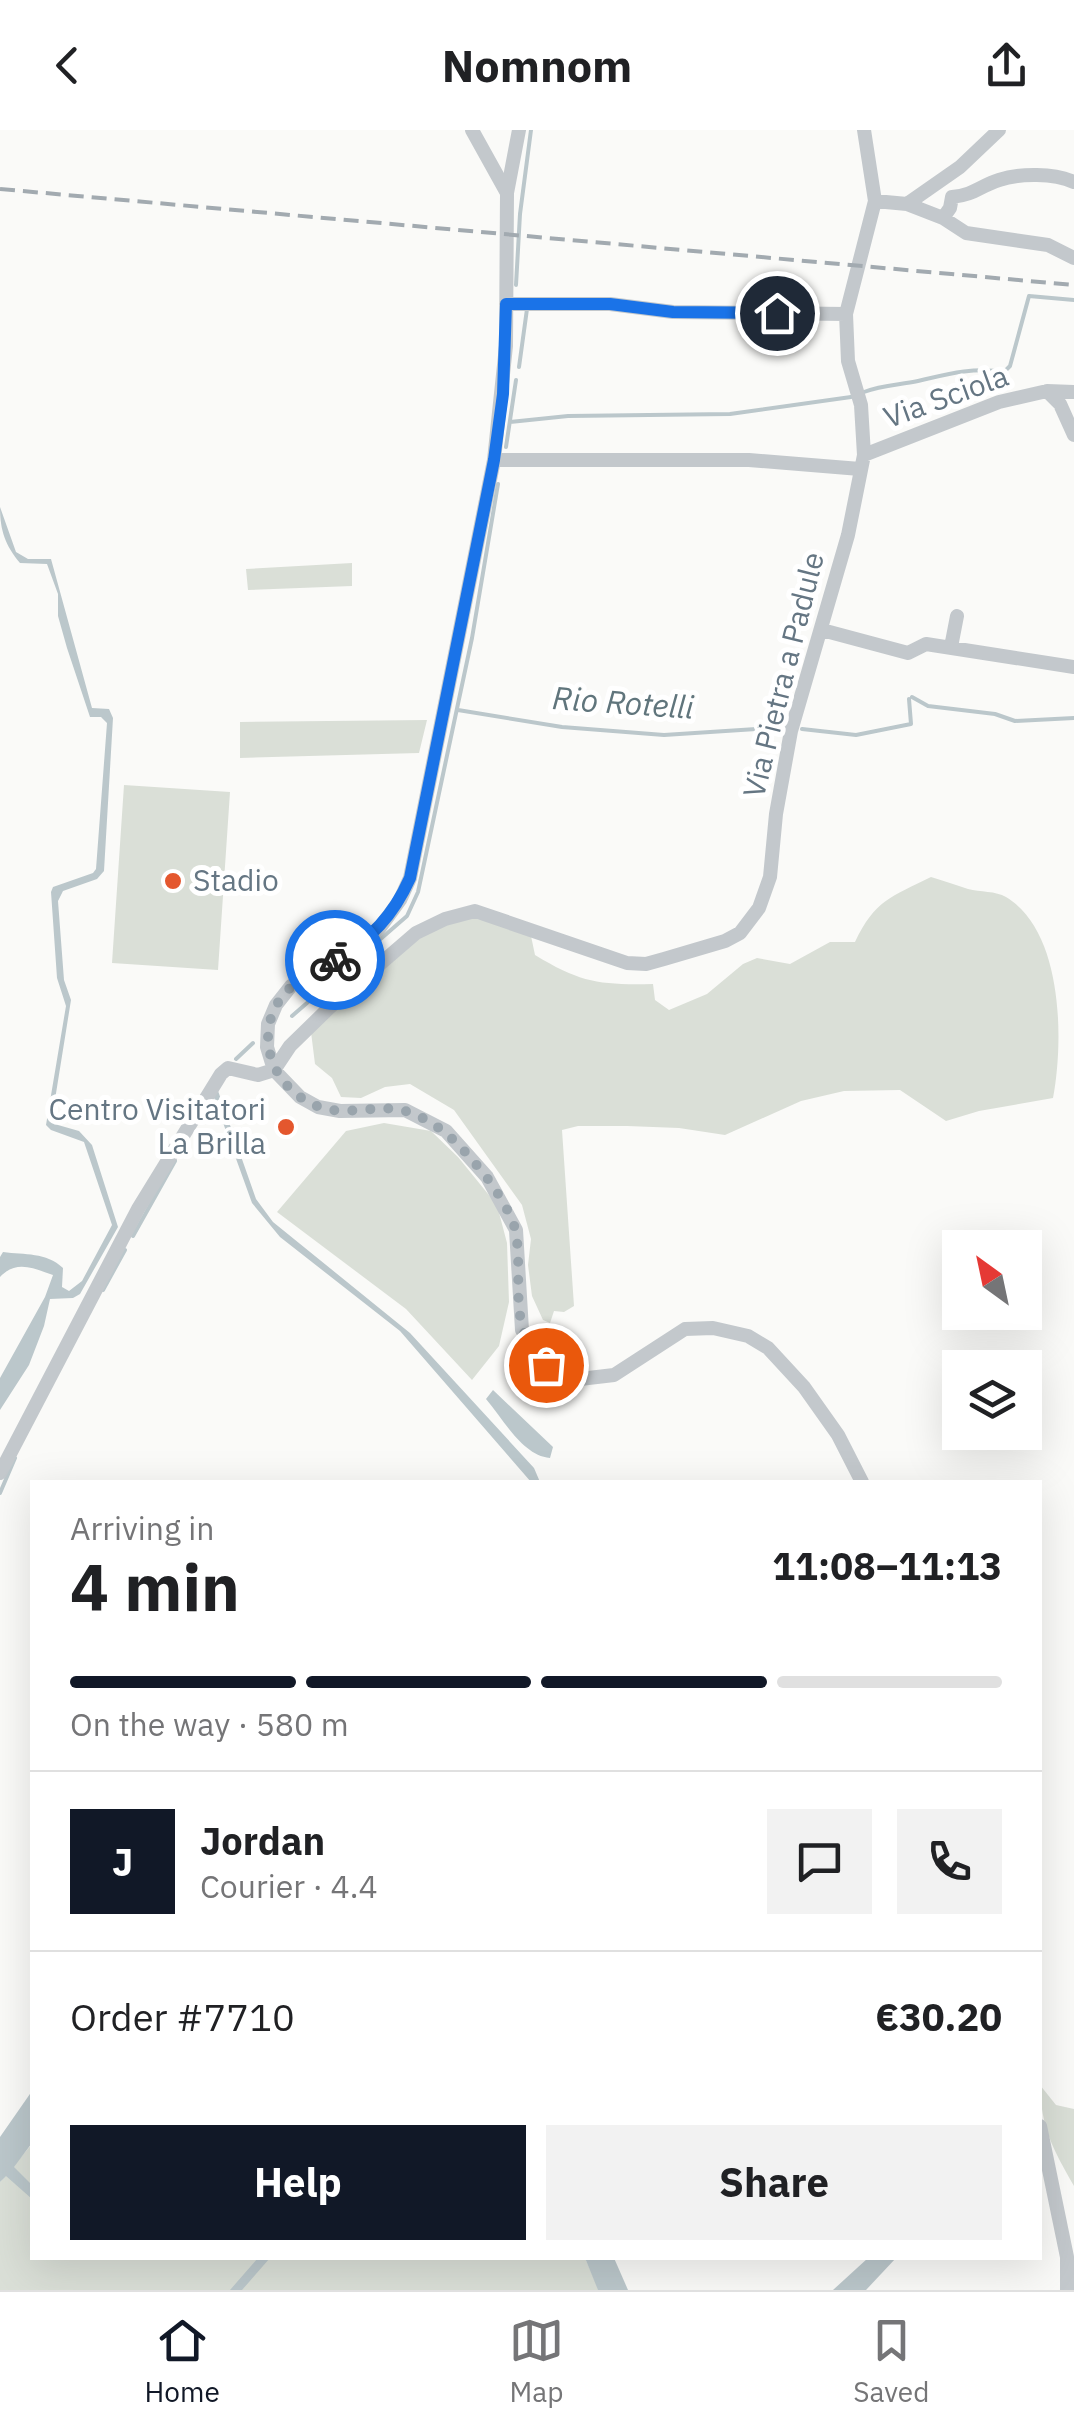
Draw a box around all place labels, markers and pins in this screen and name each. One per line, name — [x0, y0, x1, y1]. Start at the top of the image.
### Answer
pin — [735, 271, 820, 356]
place label: Stadio — [193, 860, 279, 899]
marker: Stadio — [162, 870, 184, 892]
place label: Centro Visitatori La Brilla — [48, 1089, 266, 1162]
marker: Centro Visitatori La Brilla — [275, 1116, 297, 1138]
pin — [504, 1323, 589, 1408]

